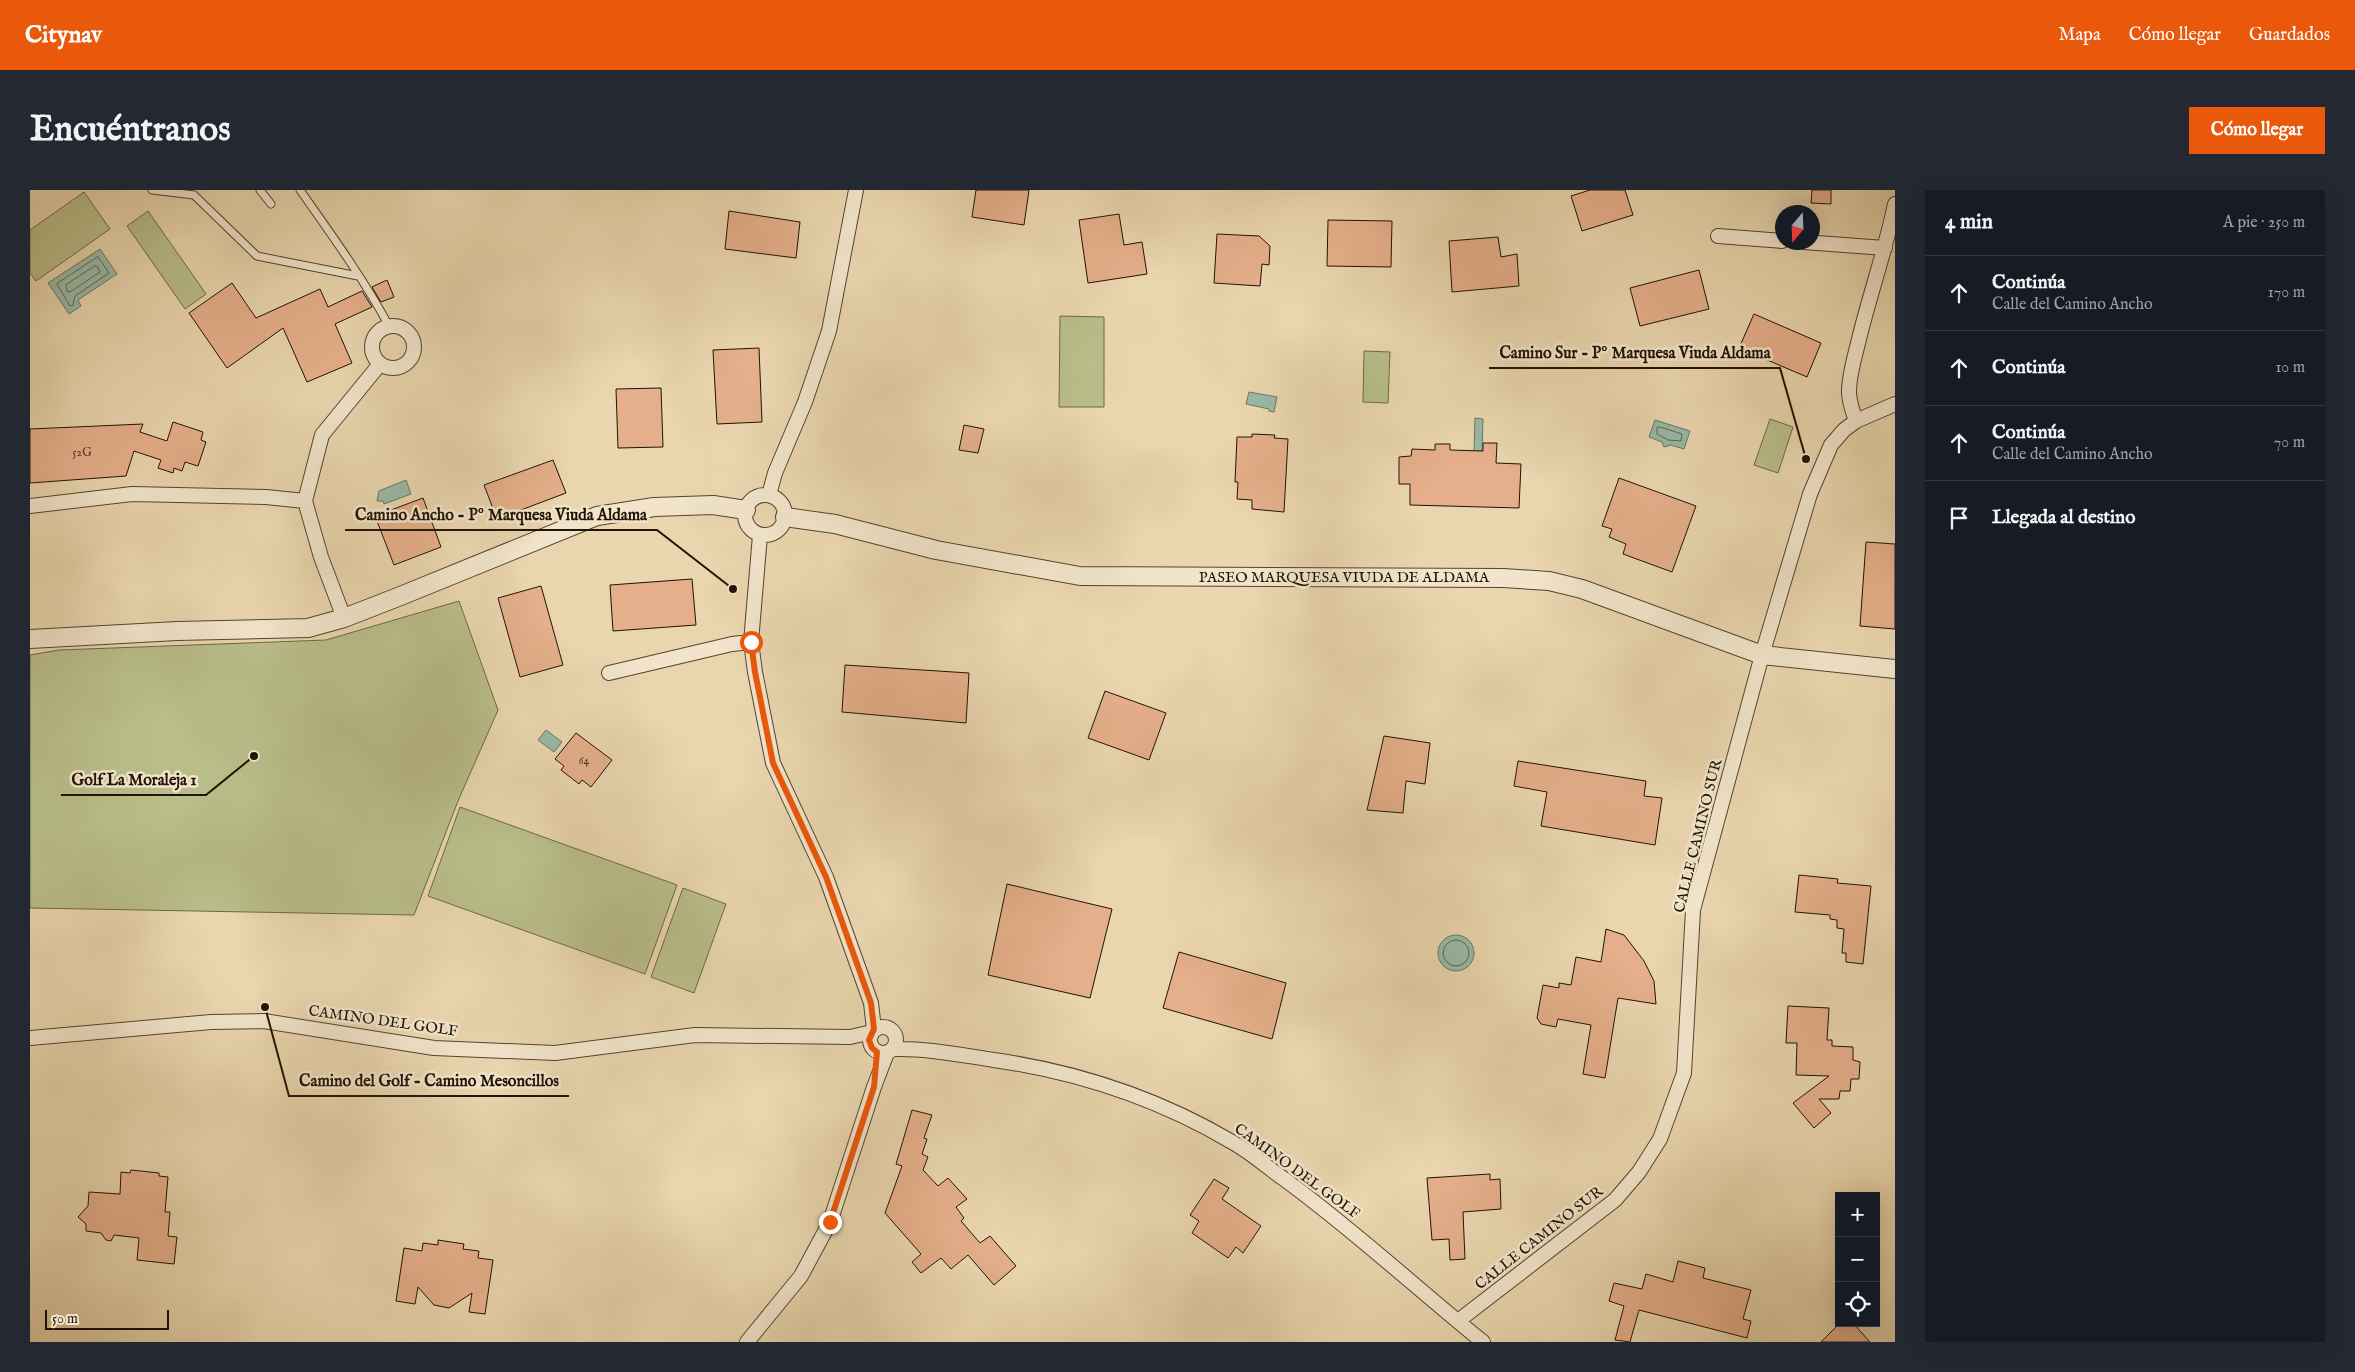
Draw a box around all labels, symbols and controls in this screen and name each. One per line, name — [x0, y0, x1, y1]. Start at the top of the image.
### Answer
text: Citynav — [25, 20, 102, 51]
text: Mapa — [2058, 24, 2101, 47]
text: Cómo llegar — [2129, 24, 2221, 47]
text: Guardados — [2249, 24, 2330, 47]
button: Cómo llegar — [2189, 107, 2325, 154]
text: Encuéntranos — [30, 108, 230, 153]
north arrow — [1775, 205, 1820, 250]
text: 4 min — [1945, 209, 1993, 236]
text: A pie · 250 m — [2223, 213, 2305, 233]
text: Continúa — [1992, 271, 2066, 295]
icon: ahead — [1945, 279, 1973, 307]
text: 170 m — [2268, 283, 2305, 303]
text: Calle del Camino Ancho — [1992, 295, 2153, 315]
callout: Camino Sur - Pº Marquesa Viuda Aldama — [1489, 337, 1780, 368]
text: Camino Sur - Pº Marquesa Viuda Aldama — [1499, 344, 1772, 364]
icon: ahead — [1945, 354, 1973, 382]
text: Continúa — [1992, 356, 2066, 380]
text: 10 m — [2275, 358, 2305, 378]
text: Continúa — [1992, 421, 2066, 445]
icon: ahead — [1945, 429, 1973, 457]
text: 70 m — [2274, 433, 2305, 453]
house number: 52G — [72, 445, 92, 460]
text: Calle del Camino Ancho — [1992, 445, 2153, 465]
callout: Camino Ancho - Pº Marquesa Viuda Aldama — [345, 499, 657, 530]
icon: arrive — [1945, 504, 1973, 532]
text: Camino Ancho - Pº Marquesa Viuda Aldama — [355, 506, 648, 526]
text: Llegada al destino — [1992, 506, 2135, 530]
street label: PASEO MARQUESA VIUDA DE ALDAMA — [1199, 568, 1490, 587]
route start — [740, 631, 763, 654]
house number: 64 — [579, 753, 590, 768]
street label: CALLE CAMINO SUR — [1670, 757, 1726, 915]
callout: Golf La Moraleja 1 — [61, 764, 206, 795]
text: Golf La Moraleja 1 — [72, 771, 196, 791]
street label: CAMINO DEL GOLF — [307, 1001, 459, 1041]
callout: Camino del Golf - Camino Mesoncillos — [289, 1065, 569, 1096]
text: Camino del Golf - Camino Mesoncillos — [299, 1072, 559, 1092]
street label: CAMINO DEL GOLF — [1231, 1119, 1364, 1223]
street label: CALLE CAMINO SUR — [1471, 1182, 1607, 1294]
map controls — [1835, 1192, 1880, 1327]
button: + — [1835, 1192, 1880, 1237]
route end — [819, 1211, 842, 1234]
button: − — [1835, 1237, 1880, 1282]
button: locate — [1835, 1282, 1880, 1327]
scale bar — [45, 1307, 169, 1330]
text: 50 m — [52, 1310, 78, 1328]

